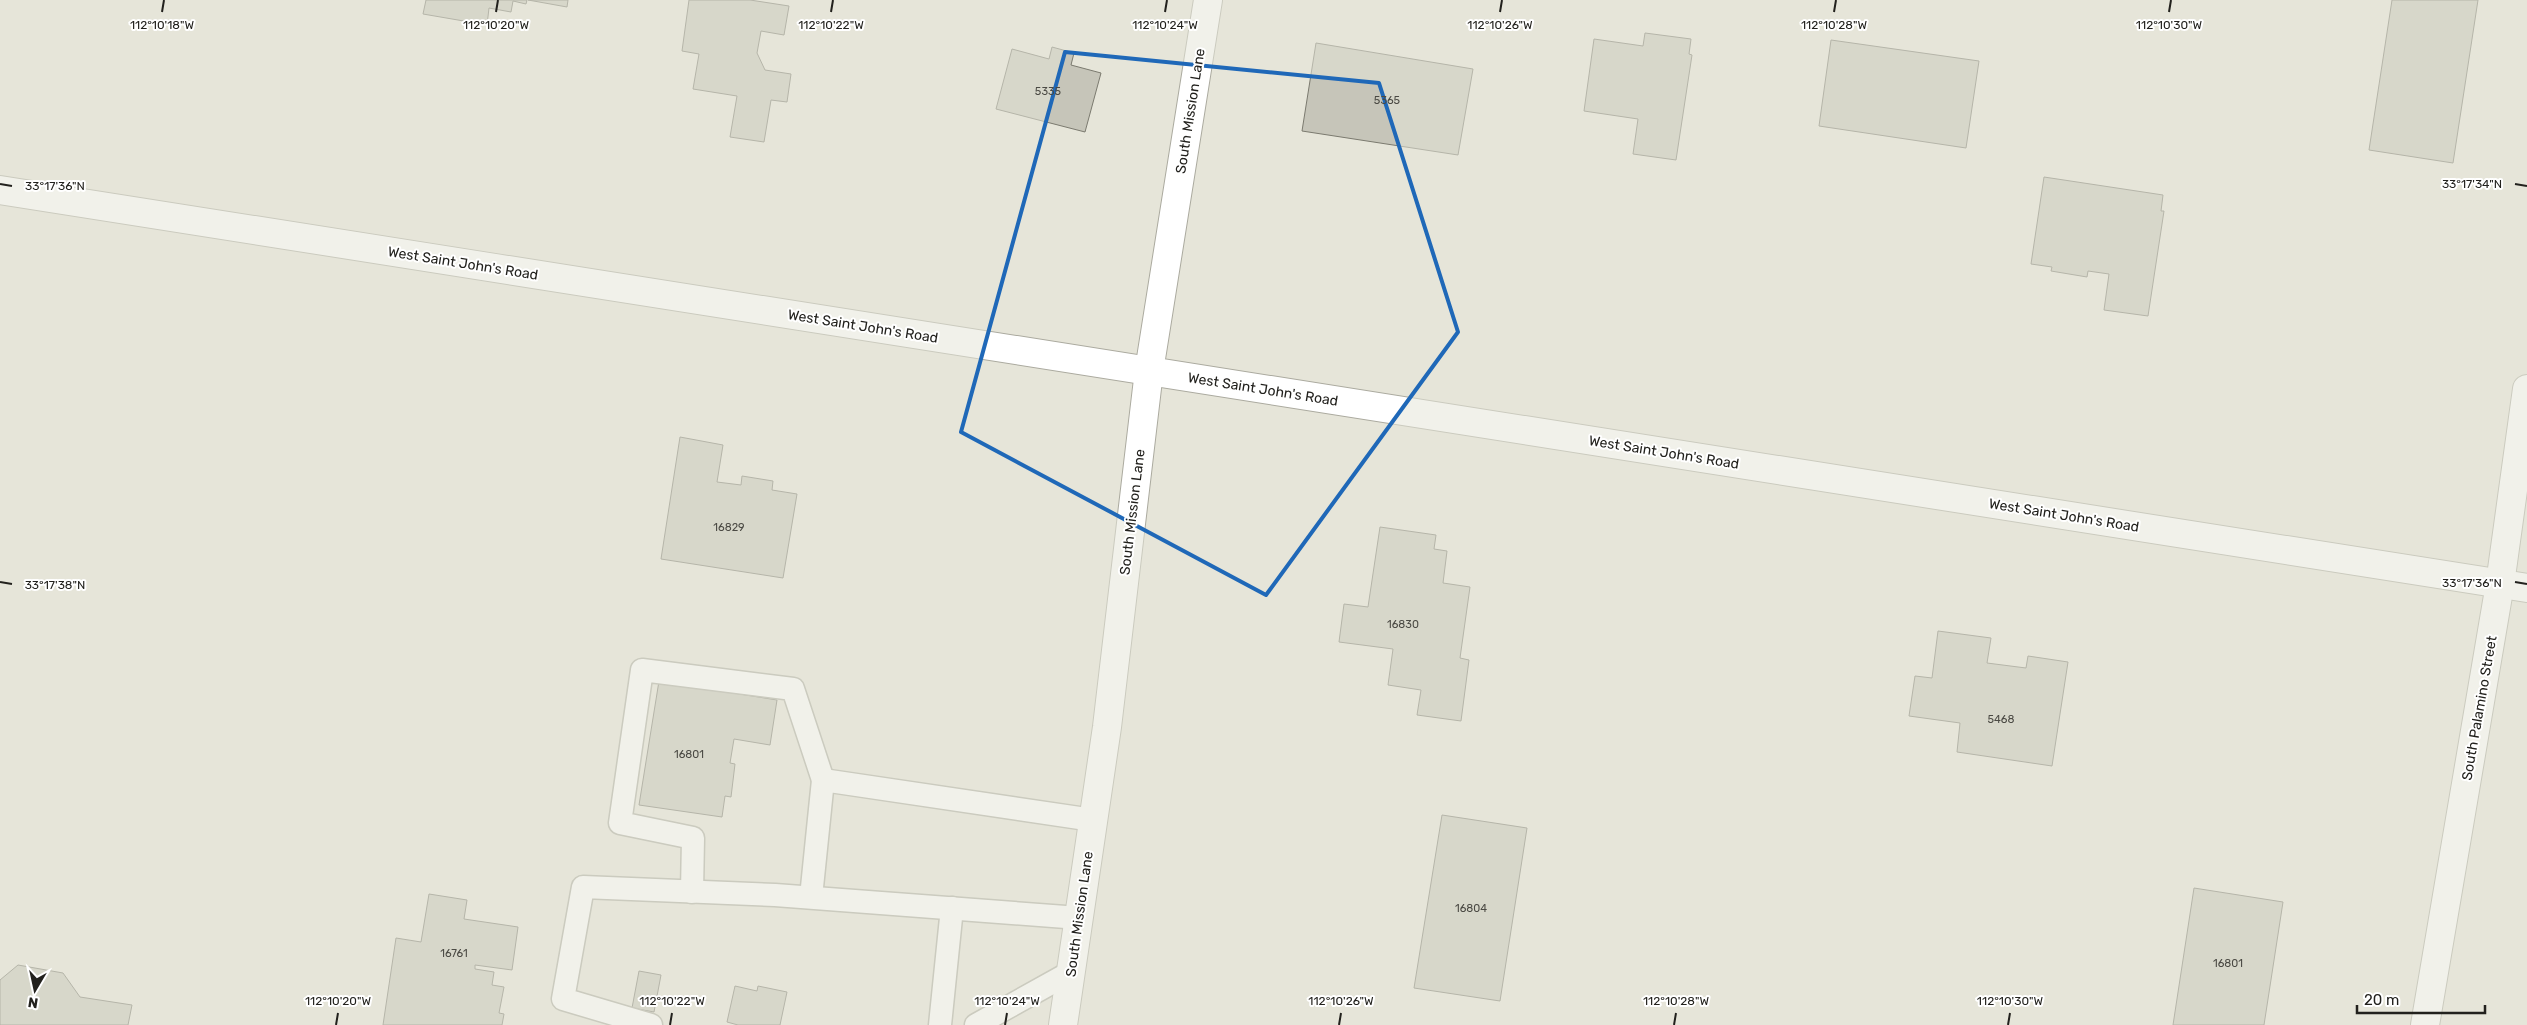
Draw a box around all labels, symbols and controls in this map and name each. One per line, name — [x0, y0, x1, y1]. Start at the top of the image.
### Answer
text: 112°10'18"W — [130, 18, 194, 32]
text: 112°10'20"W — [463, 18, 529, 32]
text: 112°10'22"W — [798, 18, 864, 32]
text: 112°10'24"W — [1132, 18, 1198, 32]
text: 112°10'26"W — [1467, 18, 1533, 32]
text: 112°10'28"W — [1801, 18, 1867, 32]
text: 112°10'30"W — [2136, 18, 2203, 32]
street label: South Mission Lane — [1172, 47, 1209, 175]
house number: 5335 — [1035, 85, 1062, 98]
house number: 5365 — [1374, 94, 1401, 107]
text: 33°17'34"N — [2442, 177, 2502, 191]
text: 33°17'36"N — [25, 179, 85, 193]
street label: West Saint John's Road — [387, 243, 539, 284]
street label: West Saint John's Road — [787, 306, 939, 347]
street label: West Saint John's Road — [1187, 369, 1339, 410]
street label: West Saint John's Road — [1588, 432, 1740, 473]
street label: South Mission Lane — [1116, 448, 1149, 576]
street label: West Saint John's Road — [1988, 495, 2140, 536]
house number: 16829 — [713, 521, 745, 534]
text: 33°17'36"N — [2442, 576, 2502, 590]
text: 33°17'38"N — [25, 578, 85, 592]
house number: 16830 — [1387, 618, 1419, 631]
street label: South Palamino Street — [2458, 634, 2501, 782]
house number: 5468 — [1988, 713, 2015, 726]
house number: 16801 — [674, 748, 704, 761]
street label: South Mission Lane — [1062, 850, 1097, 978]
house number: 16804 — [1455, 902, 1487, 915]
house number: 16761 — [440, 947, 468, 960]
house number: 16801 — [2213, 957, 2243, 970]
north arrow — [10, 965, 60, 1015]
scale bar — [2357, 982, 2484, 1014]
text: 20 m — [2364, 991, 2399, 1009]
text: N — [27, 993, 39, 1012]
text: 112°10'20"W — [305, 994, 371, 1008]
text: 112°10'22"W — [639, 994, 705, 1008]
text: 112°10'24"W — [974, 994, 1040, 1008]
text: 112°10'26"W — [1308, 994, 1374, 1008]
text: 112°10'28"W — [1643, 994, 1709, 1008]
text: 112°10'30"W — [1977, 994, 2044, 1008]

